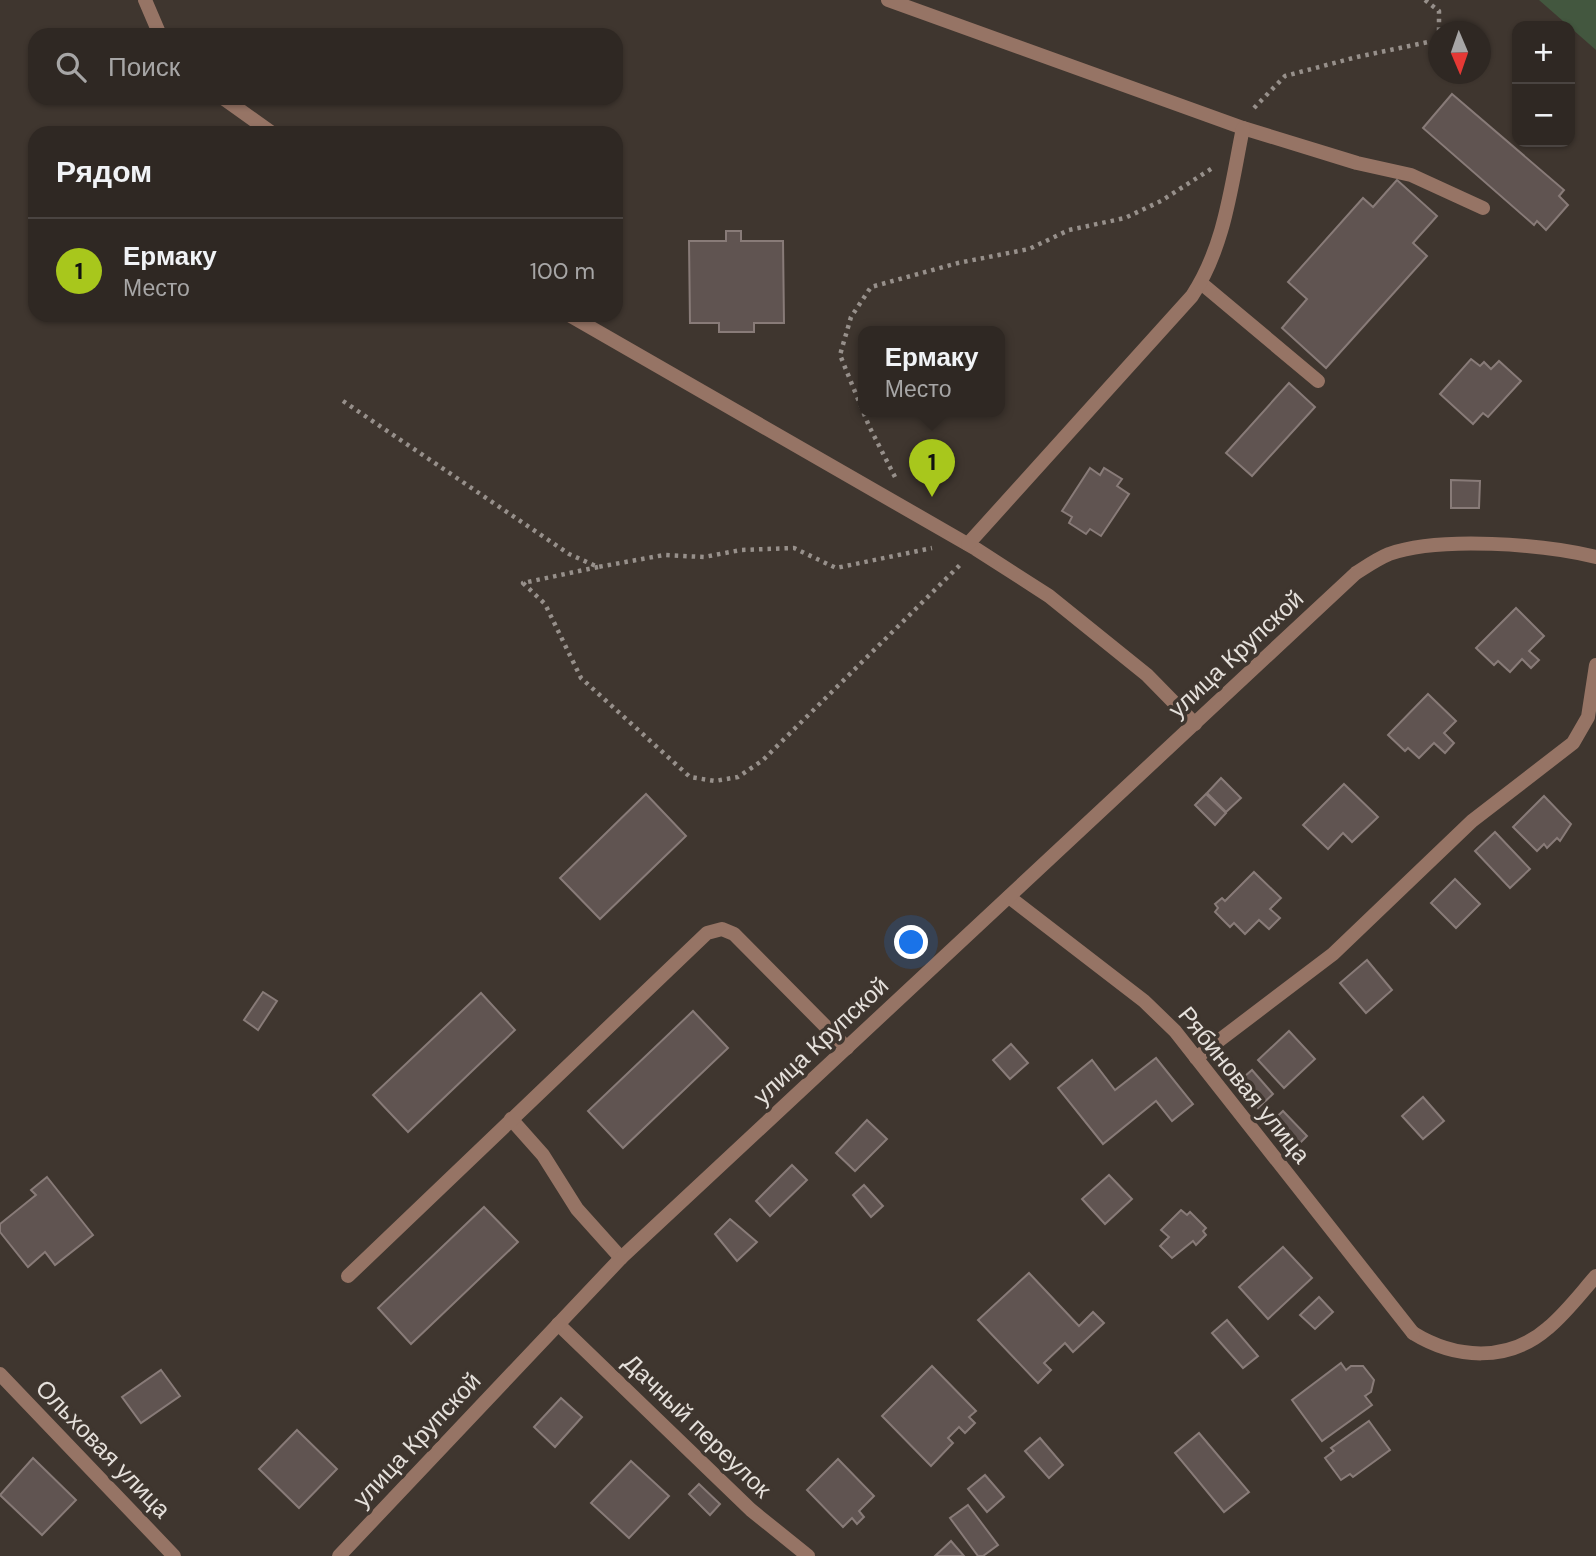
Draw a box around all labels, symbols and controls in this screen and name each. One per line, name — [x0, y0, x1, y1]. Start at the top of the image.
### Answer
north arrow — [1428, 21, 1491, 84]
map controls — [1512, 21, 1575, 147]
button: + — [1512, 21, 1575, 84]
search box — [28, 28, 623, 105]
icon: search — [52, 48, 90, 86]
text: Поиск — [108, 50, 180, 84]
button: − — [1512, 84, 1575, 147]
text: Рядом — [56, 152, 152, 191]
text: Ермаку — [123, 239, 217, 273]
text: 1 — [75, 256, 83, 286]
text: 100 m — [530, 256, 595, 286]
text: Место — [123, 273, 190, 303]
popup — [858, 326, 1005, 417]
text: Ермаку — [885, 340, 978, 374]
text: Место — [885, 374, 951, 404]
pin: 1 — [909, 439, 955, 497]
street label: улица Крупской — [1161, 583, 1310, 724]
your location — [894, 925, 928, 959]
street label: улица Крупской — [746, 970, 895, 1111]
street label: Рябиновая улица — [1172, 1000, 1318, 1170]
street label: Дачный переулок — [617, 1347, 778, 1505]
street label: улица Крупской — [346, 1365, 487, 1514]
street label: Ольховая улица — [29, 1373, 178, 1525]

